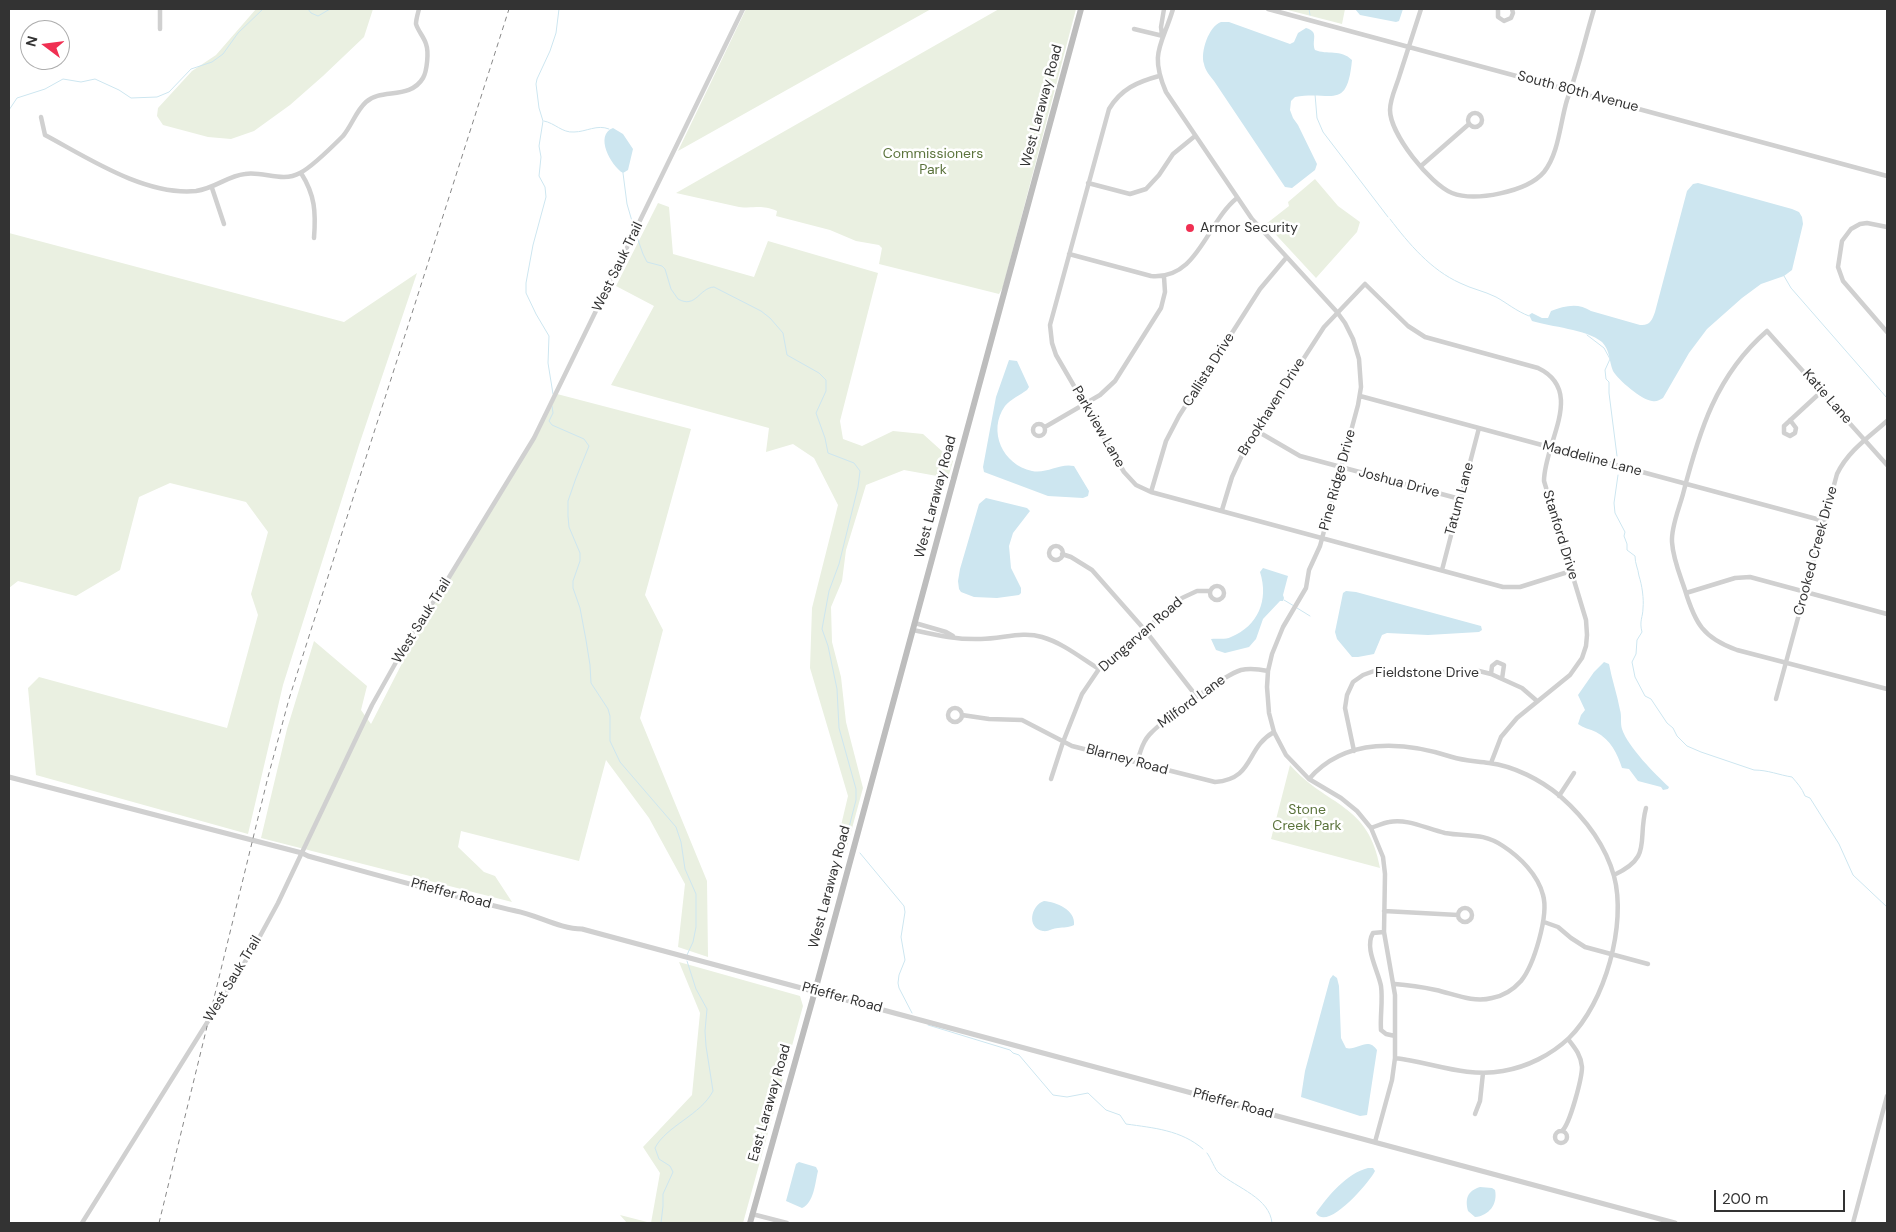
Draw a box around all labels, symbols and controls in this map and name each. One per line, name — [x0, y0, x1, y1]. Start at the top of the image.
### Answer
north arrow — [20, 20, 70, 70]
text: N — [21, 34, 41, 49]
street label: West Laraway Road — [1018, 43, 1066, 169]
street label: South 80th Avenue — [1516, 68, 1640, 116]
park label: Commissioners Park — [883, 146, 983, 178]
street label: West Sauk Trail — [589, 219, 647, 315]
place label: Armor Security — [1200, 220, 1298, 236]
marker: Armor Security — [1184, 222, 1196, 234]
street label: Callista Drive — [1180, 330, 1238, 410]
street label: Brookhaven Drive — [1235, 355, 1309, 459]
street label: Katie Lane — [1799, 366, 1855, 428]
street label: Parkview Lane — [1068, 383, 1128, 471]
street label: Pine Ridge Drive — [1316, 428, 1360, 532]
street label: West Laraway Road — [912, 434, 960, 560]
street label: Maddeline Lane — [1541, 438, 1643, 480]
street label: Tatum Lane — [1442, 461, 1478, 537]
street label: Joshua Drive — [1357, 464, 1441, 502]
street label: Crooked Creek Drive — [1791, 484, 1841, 618]
street label: Stanford Drive — [1538, 488, 1582, 582]
street label: West Sauk Trail — [389, 575, 455, 667]
street label: Dungarvan Road — [1096, 594, 1186, 676]
street label: Fieldstone Drive — [1375, 665, 1479, 681]
street label: Milford Lane — [1155, 672, 1229, 732]
street label: Blarney Road — [1084, 741, 1170, 779]
park label: Stone Creek Park — [1272, 802, 1342, 834]
street label: West Laraway Road — [806, 824, 854, 950]
street label: Pfieffer Road — [409, 875, 493, 913]
street label: West Sauk Trail — [201, 933, 265, 1025]
street label: Pfieffer Road — [800, 979, 884, 1017]
street label: East Laraway Road — [745, 1043, 795, 1163]
street label: Pfieffer Road — [1191, 1085, 1275, 1123]
scale bar — [1716, 1180, 1847, 1212]
text: 200 m — [1722, 1189, 1768, 1209]

